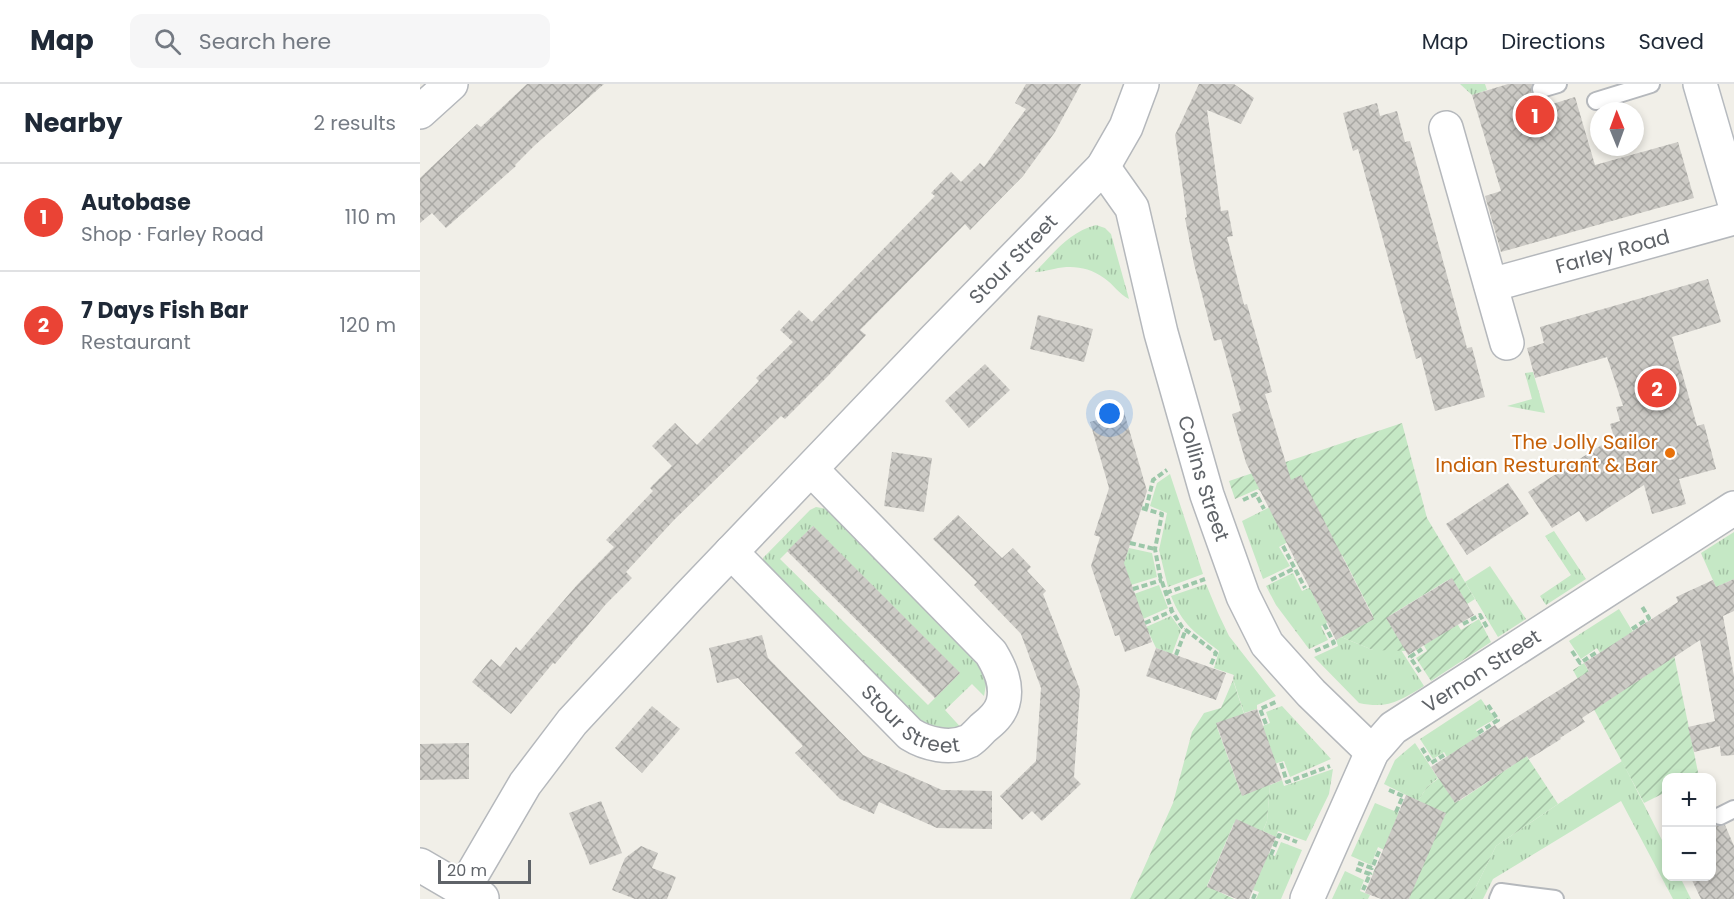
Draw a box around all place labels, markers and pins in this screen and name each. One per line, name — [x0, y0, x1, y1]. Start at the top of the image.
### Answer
pin: 1 — [1516, 93, 1554, 138]
pin: 2 — [1638, 366, 1676, 410]
place label: The Jolly Sailor Indian Resturant & Bar — [1435, 428, 1658, 479]
marker: The Jolly Sailor Indian Resturant & Bar — [1663, 446, 1677, 460]

